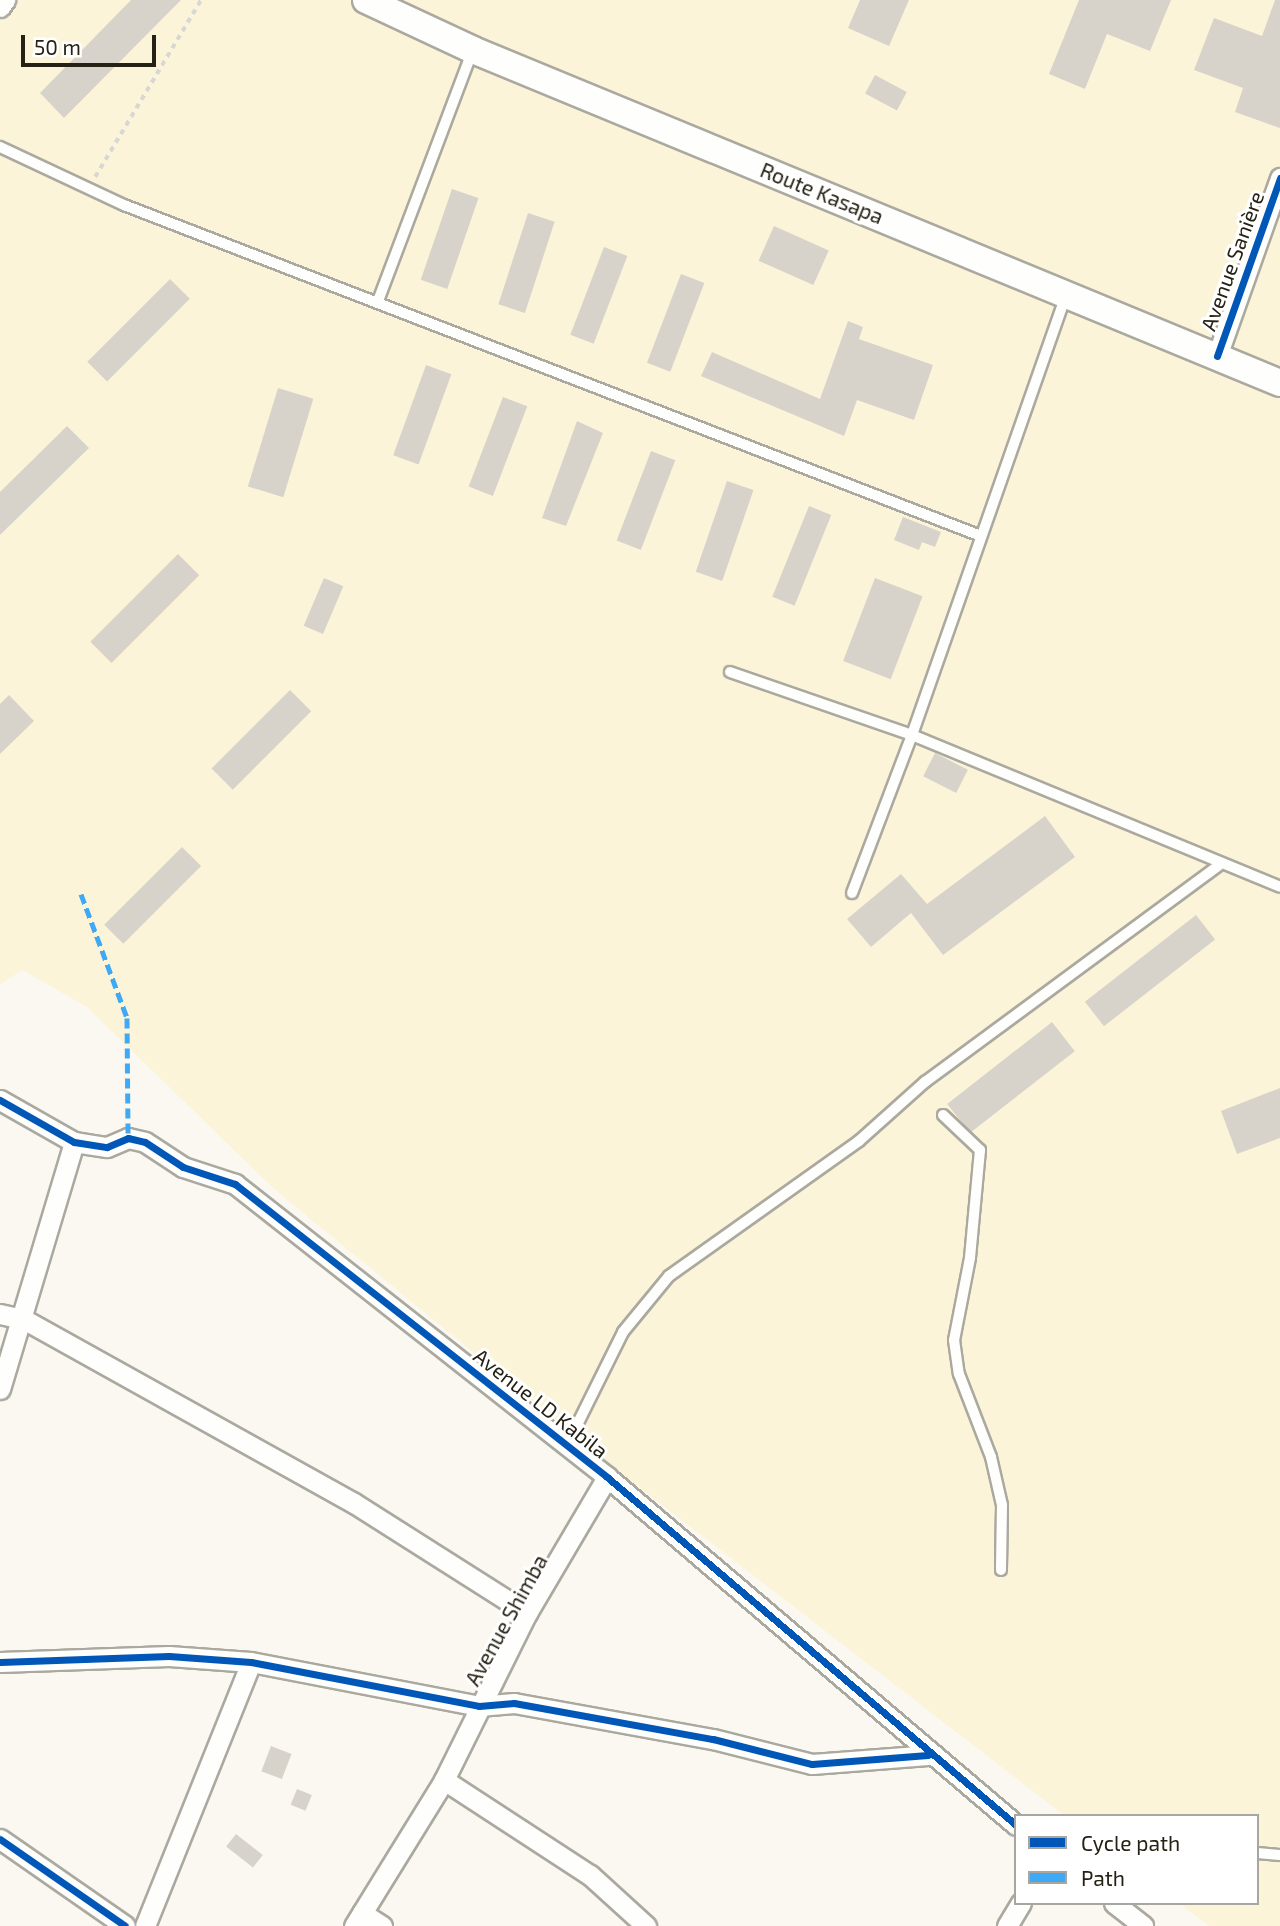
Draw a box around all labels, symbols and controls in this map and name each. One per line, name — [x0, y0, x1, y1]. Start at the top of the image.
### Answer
scale bar — [24, 21, 159, 65]
text: 50 m — [34, 34, 81, 59]
street label: Route Kasapa — [757, 157, 887, 229]
street label: Avenue Sanière — [1195, 188, 1269, 334]
street label: Avenue LD Kabila — [469, 1343, 613, 1463]
street label: Avenue Shimba — [460, 1550, 552, 1690]
legend — [1014, 1814, 1259, 1905]
text: Cycle path — [1081, 1830, 1180, 1855]
text: Path — [1081, 1865, 1125, 1890]

